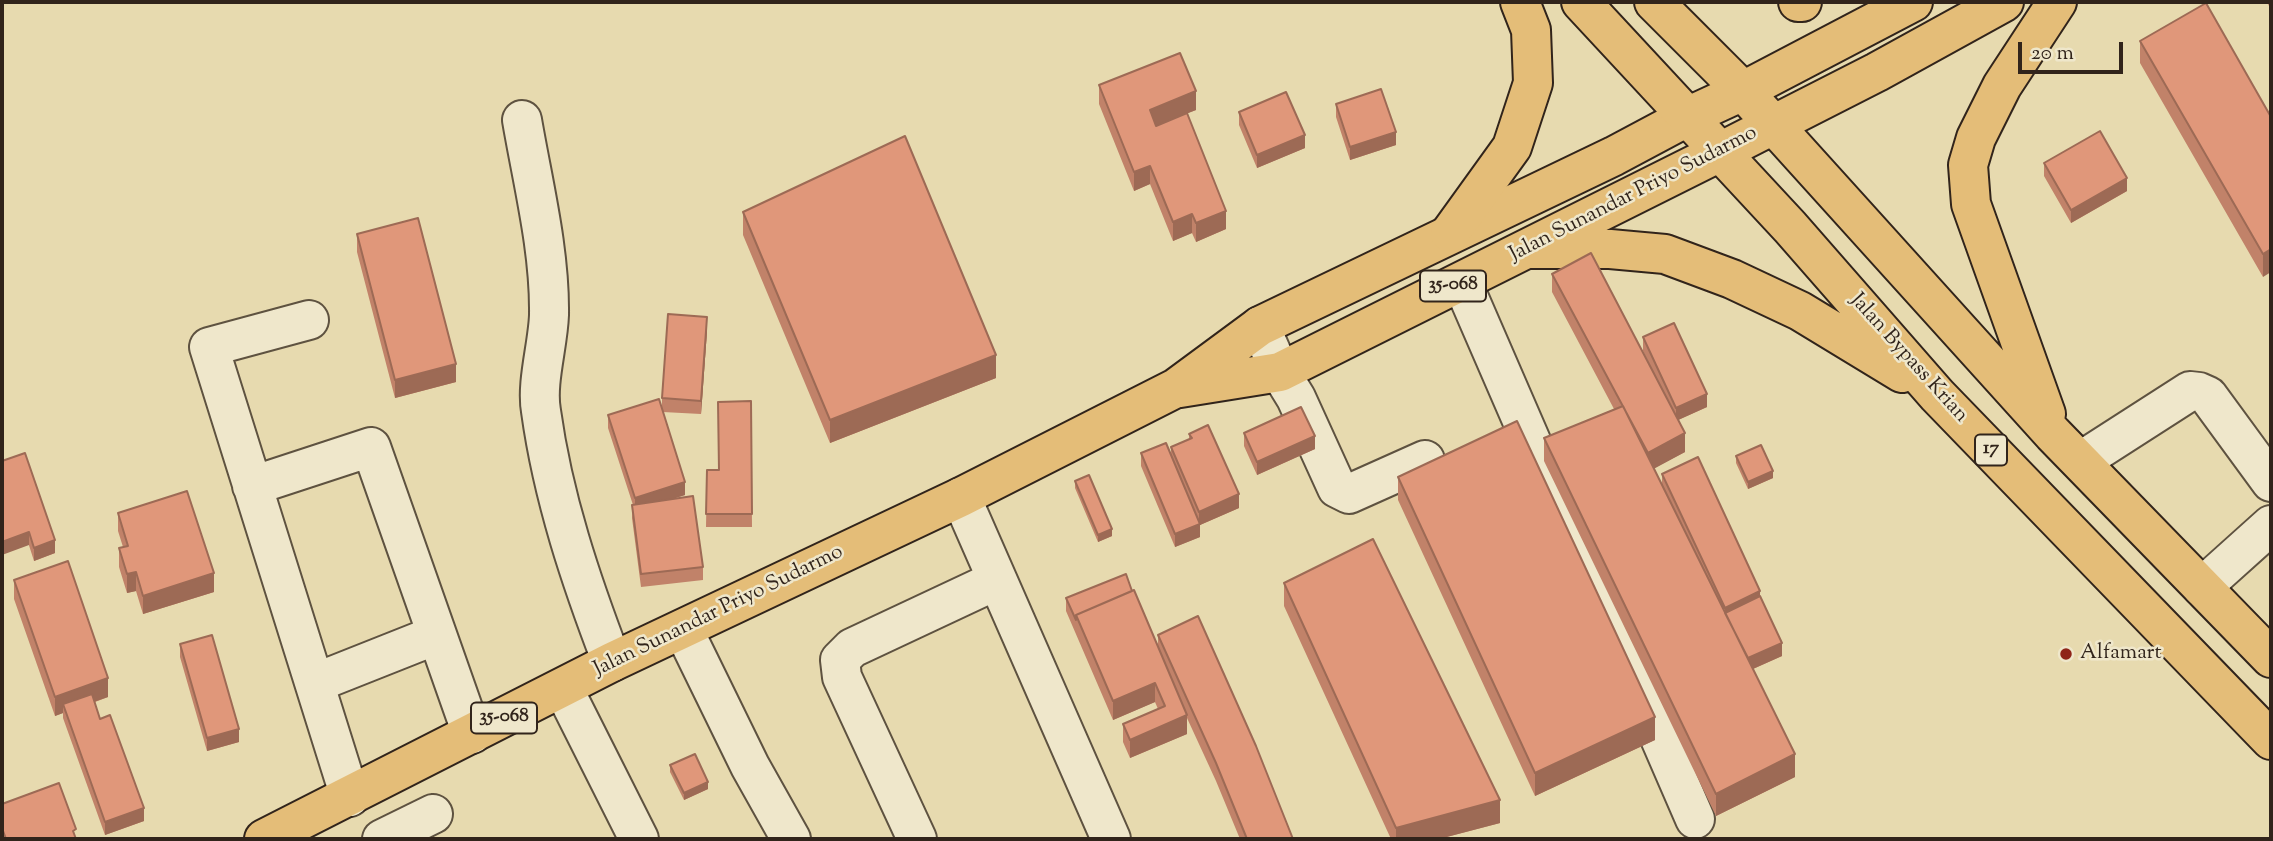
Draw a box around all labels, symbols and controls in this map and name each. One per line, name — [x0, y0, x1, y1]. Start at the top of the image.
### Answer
scale bar — [2021, 28, 2126, 72]
text: 20 m — [2031, 39, 2074, 69]
street label: Jalan Sunandar Priyo Sudarmo — [1506, 121, 1762, 269]
road number: 35-068 — [1420, 270, 1486, 302]
street label: Jalan Bypass Krian — [1843, 289, 1973, 429]
road number: 17 — [1975, 435, 2007, 466]
street label: Jalan Sunandar Priyo Sudarmo — [590, 541, 848, 683]
place label: Alfamart — [2080, 641, 2162, 667]
marker: Alfamart — [2058, 646, 2074, 662]
road number: 35-068 — [471, 702, 537, 734]

